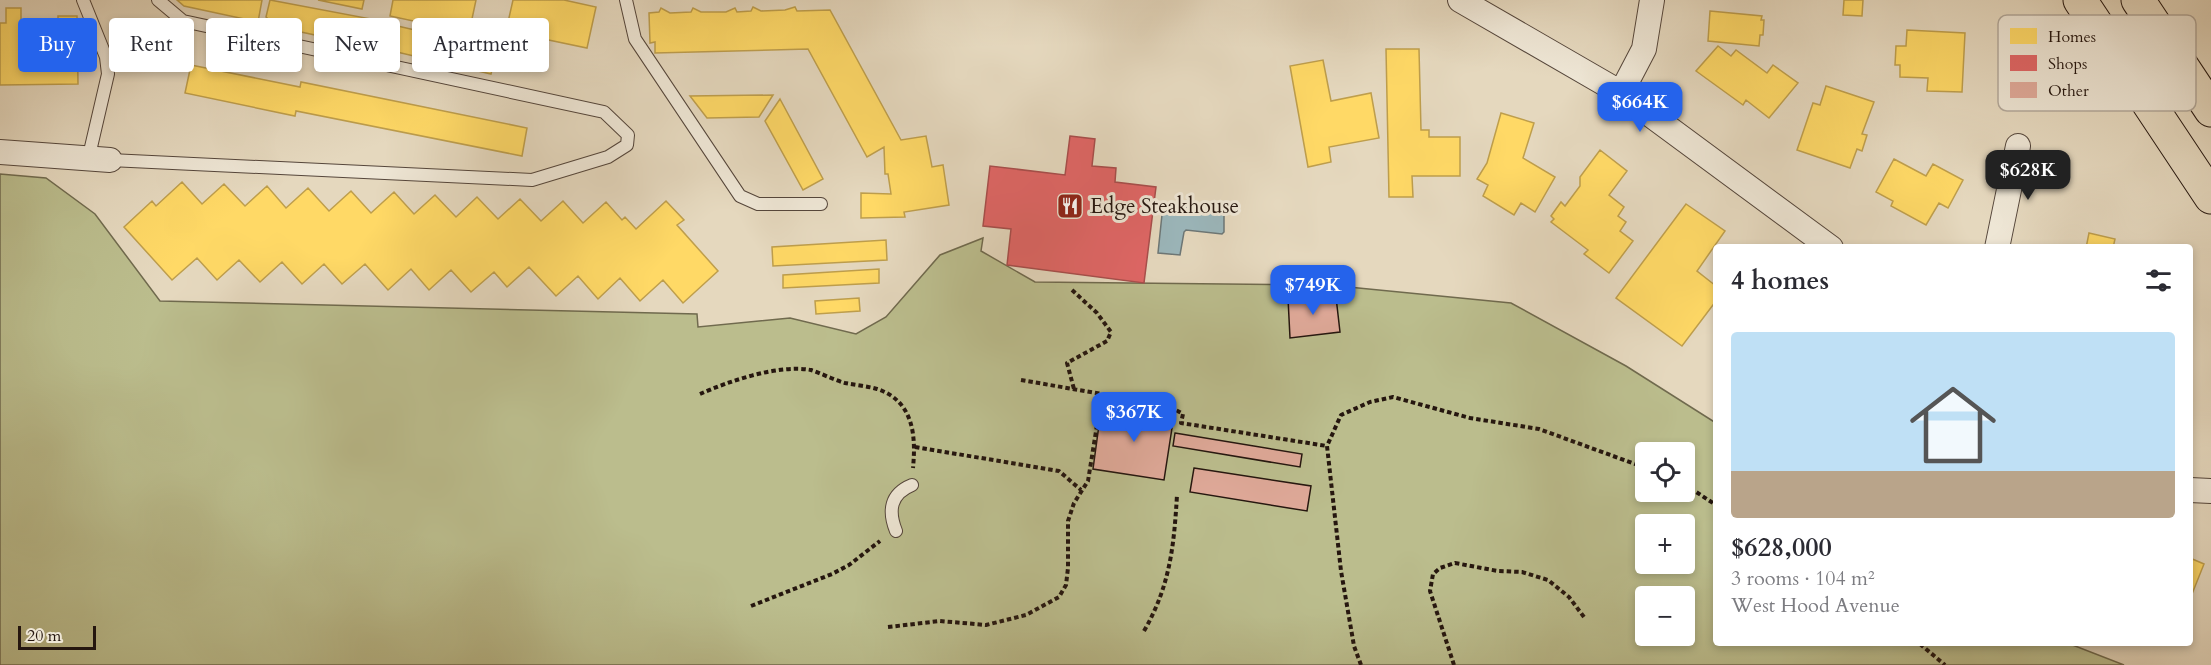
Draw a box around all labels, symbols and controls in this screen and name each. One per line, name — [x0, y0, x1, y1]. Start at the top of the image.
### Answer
legend — [1998, 15, 2196, 111]
chip: Buy — [18, 18, 97, 72]
chip: Rent — [109, 18, 194, 72]
chip: Filters — [206, 18, 302, 72]
chip: New — [314, 18, 400, 72]
chip: Apartment — [412, 18, 549, 72]
text: Homes — [2048, 26, 2096, 48]
text: Shops — [2048, 53, 2087, 75]
text: Other — [2048, 80, 2089, 102]
pin: $664K — [1598, 82, 1682, 133]
text: $664K — [1611, 88, 1669, 115]
pin: $628K — [1986, 150, 2070, 201]
text: $628K — [1999, 156, 2057, 183]
restaurant icon: Edge Steakhouse — [1055, 191, 1085, 221]
place label: Edge Steakhouse — [1090, 192, 1239, 221]
text: 4 homes — [1731, 263, 1829, 298]
icon: filters — [2142, 264, 2175, 297]
pin: $749K — [1271, 265, 1355, 316]
text: $749K — [1284, 271, 1342, 298]
icon: home — [1899, 371, 2007, 479]
pin: $367K — [1092, 392, 1176, 443]
text: $367K — [1105, 398, 1163, 425]
map controls — [1635, 442, 1695, 646]
button: locate — [1635, 442, 1695, 502]
button: + — [1635, 514, 1695, 574]
text: $628,000 — [1731, 530, 1832, 565]
text: 3 rooms · 104 m² — [1731, 565, 1875, 592]
button: − — [1635, 586, 1695, 646]
text: West Hood Avenue — [1731, 592, 1900, 619]
scale bar — [18, 623, 96, 650]
text: 20 m — [27, 625, 61, 647]

